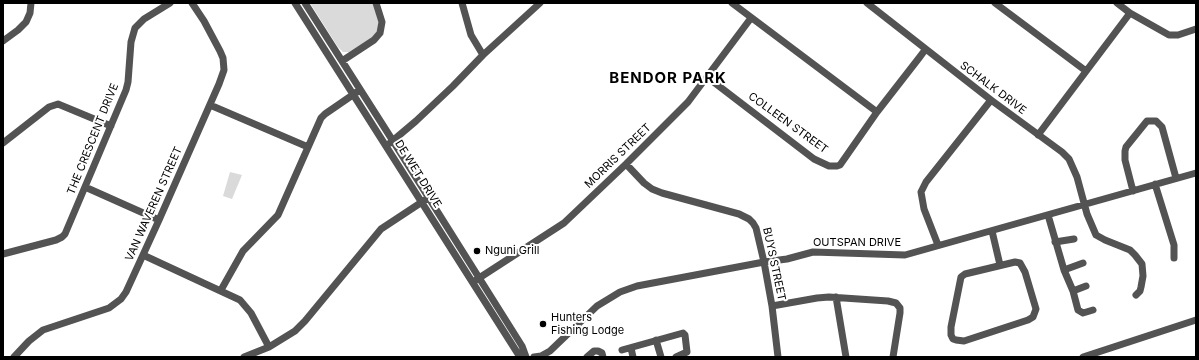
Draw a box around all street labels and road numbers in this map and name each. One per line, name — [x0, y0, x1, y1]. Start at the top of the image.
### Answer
street label: SCHALK DRIVE — [957, 59, 1029, 117]
street label: THE CRESCENT DRIVE — [65, 81, 121, 197]
street label: COLLEEN STREET — [746, 90, 830, 156]
street label: MORRIS STREET — [582, 121, 654, 191]
street label: DE WET DRIVE — [392, 138, 444, 210]
street label: VAN WAVEREN STREET — [123, 145, 185, 263]
street label: BUYS STREET — [760, 226, 788, 302]
street label: OUTSPAN DRIVE — [813, 236, 901, 250]

